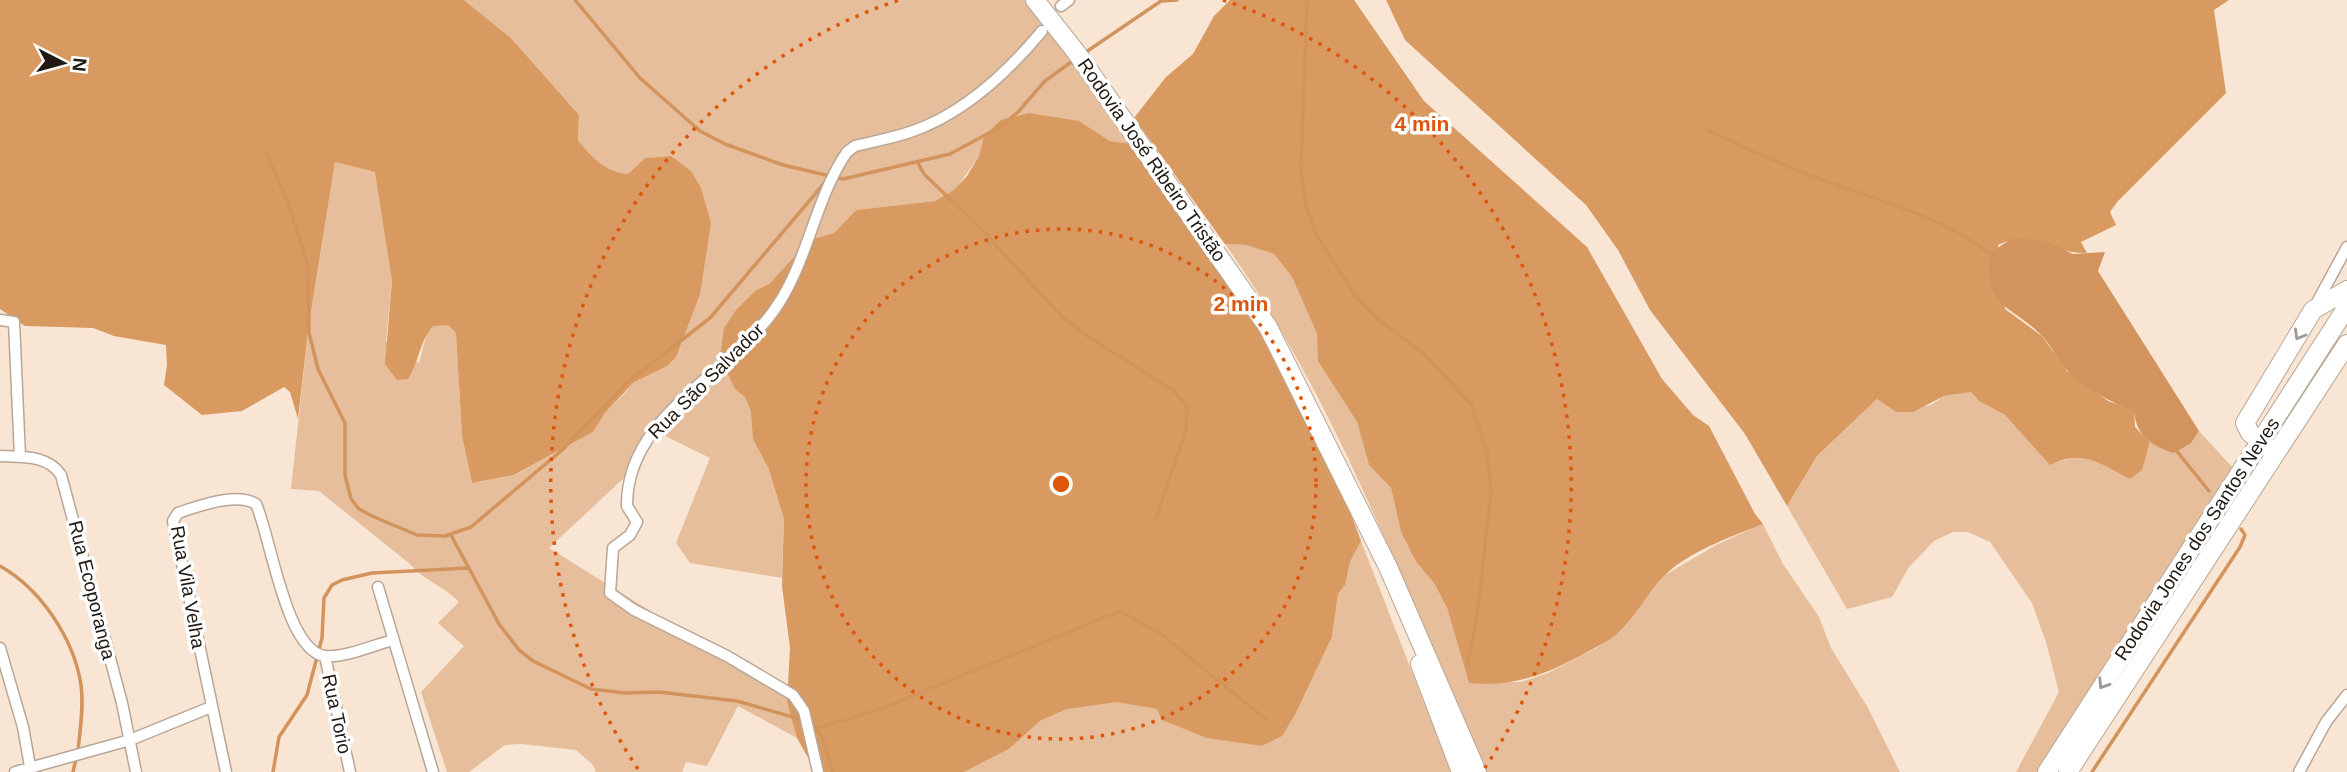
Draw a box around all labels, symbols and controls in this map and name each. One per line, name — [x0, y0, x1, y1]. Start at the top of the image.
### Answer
north arrow — [28, 28, 98, 98]
street label: Rodovia José Ribeiro Tristão — [1074, 54, 1230, 266]
text: N — [68, 57, 91, 73]
text: 4 min — [1395, 112, 1449, 135]
text: 2 min — [1214, 292, 1268, 315]
street label: Rua São Salvador — [644, 319, 768, 443]
one-way arrow — [2294, 328, 2307, 340]
street label: Rodovia Jones dos Santos Neves — [2111, 414, 2283, 664]
centre of rings — [1049, 472, 1073, 496]
street label: Rua Ecoporanga — [65, 518, 120, 662]
street label: Rua Vila Velha — [167, 524, 209, 650]
street label: Rua Torio — [318, 672, 356, 756]
one-way arrow — [2099, 677, 2112, 690]

